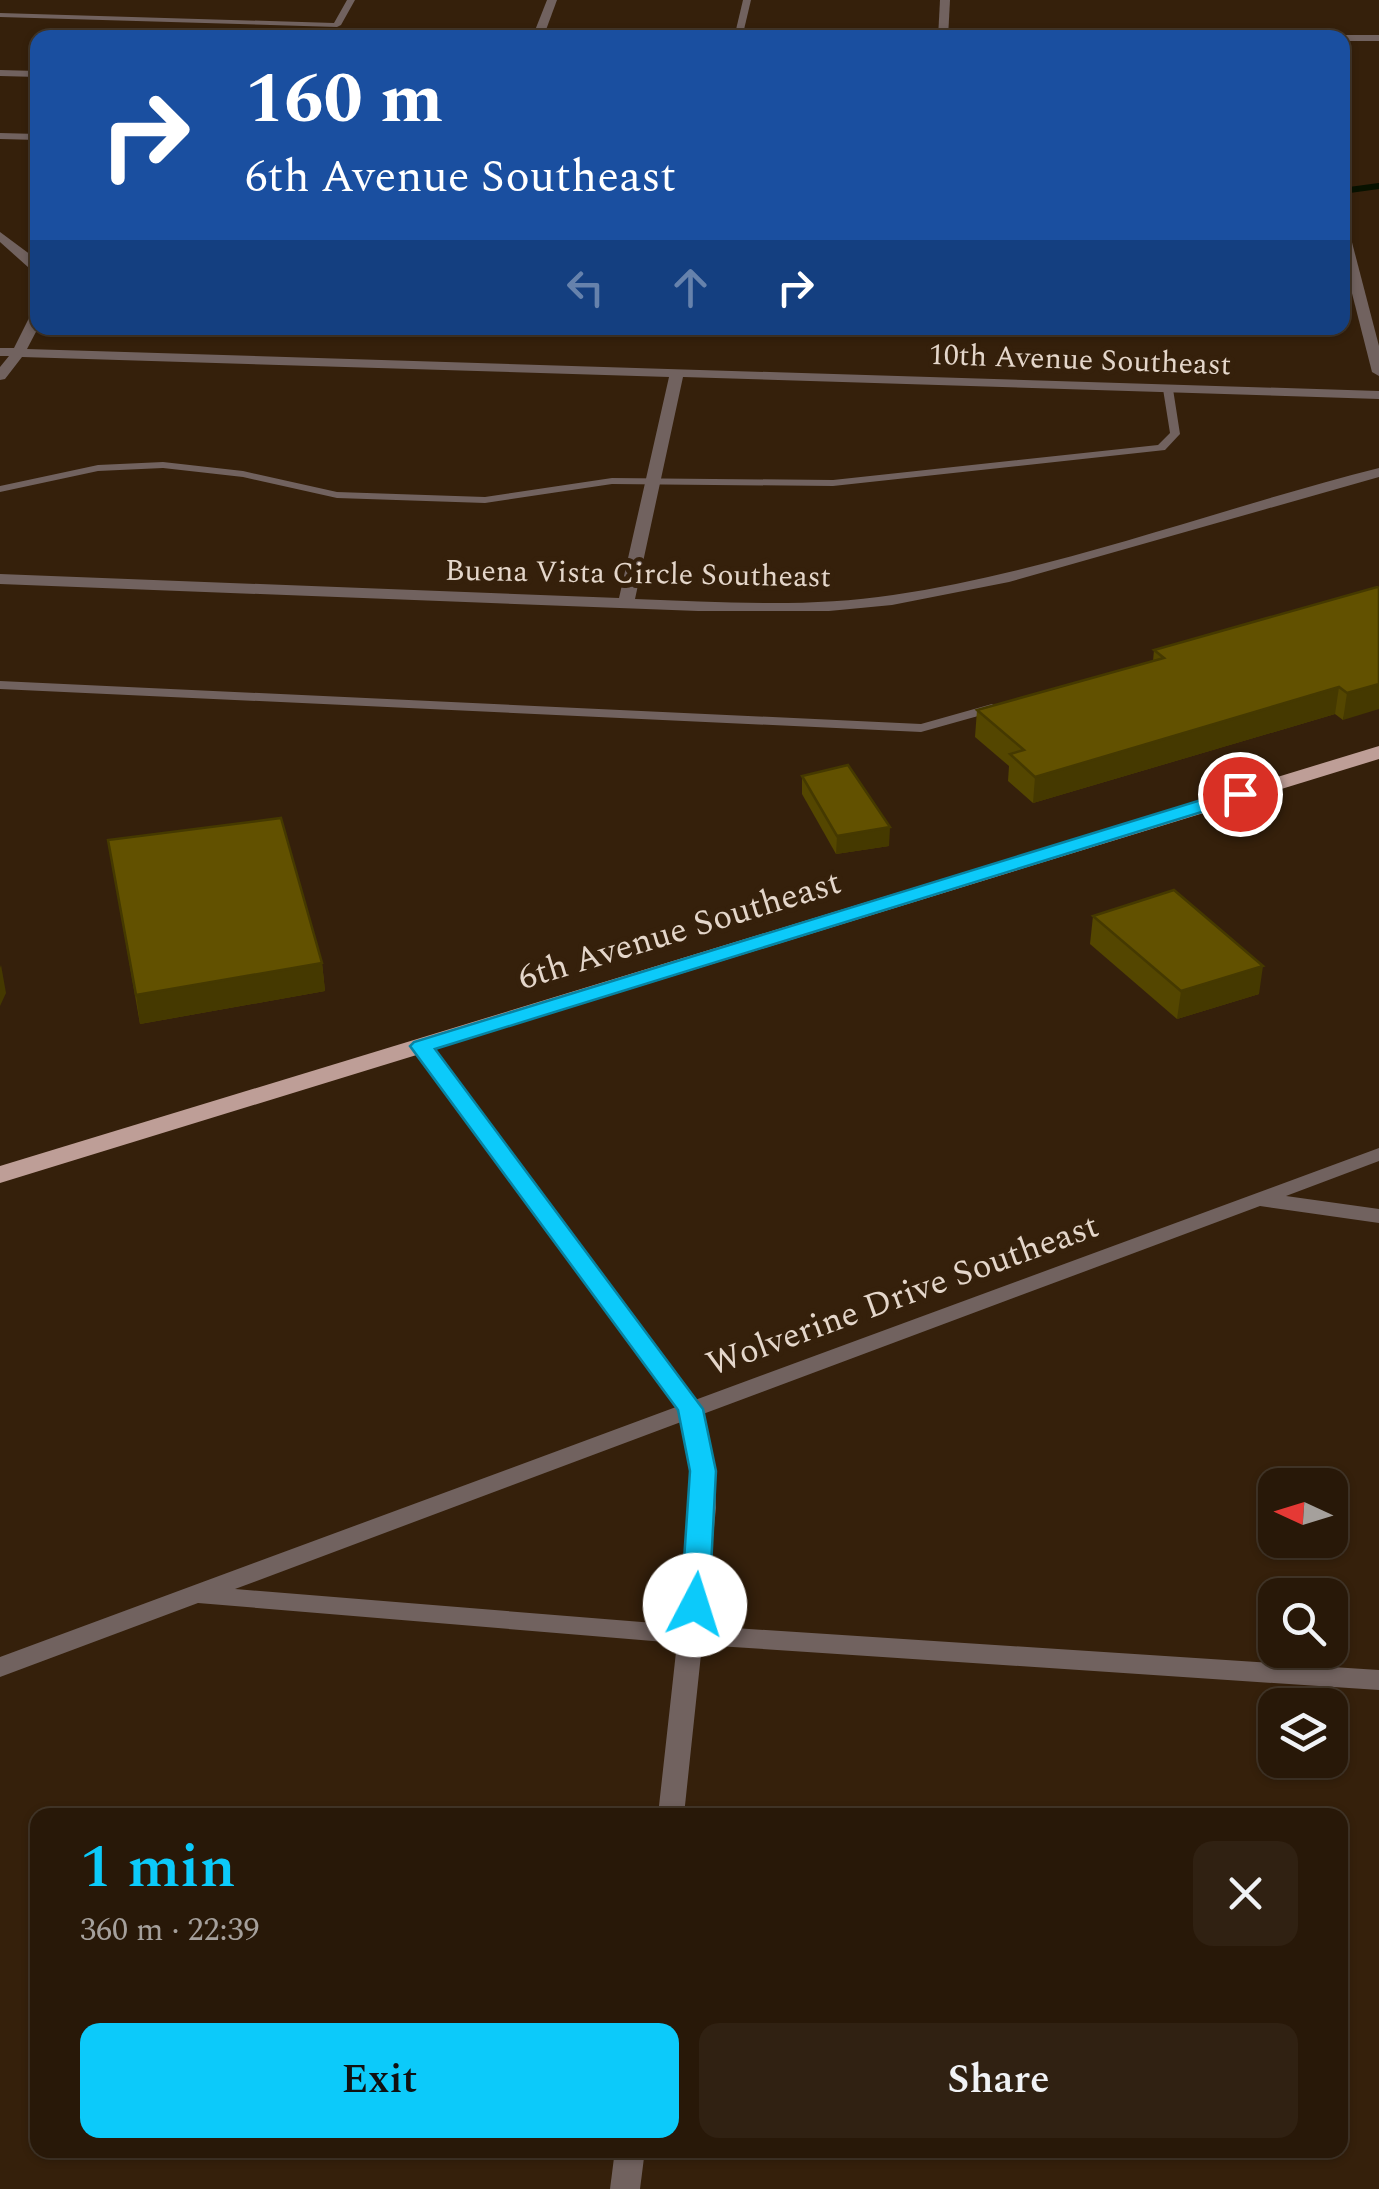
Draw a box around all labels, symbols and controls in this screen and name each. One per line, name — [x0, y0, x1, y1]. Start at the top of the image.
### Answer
text: 160 m — [245, 47, 443, 153]
icon: right — [80, 70, 210, 200]
text: 6th Avenue Southeast — [245, 143, 676, 212]
icon: left — [558, 260, 613, 315]
icon: ahead — [663, 260, 718, 315]
icon: right — [768, 260, 823, 315]
street label: 10th Avenue Southeast — [928, 332, 1232, 388]
street label: Buena Vista Circle Southeast — [445, 548, 831, 600]
pin — [1198, 752, 1283, 837]
icon: arrive — [1213, 767, 1268, 822]
street label: 6th Avenue Southeast — [511, 856, 848, 1005]
street label: Wolverine Drive Southeast — [699, 1200, 1106, 1391]
north arrow — [1258, 1468, 1348, 1558]
map controls — [1258, 1468, 1348, 1778]
position arrow — [643, 1553, 747, 1657]
button: search — [1258, 1578, 1348, 1668]
button: layers — [1258, 1688, 1348, 1778]
text: 1 min — [80, 1822, 236, 1914]
button: close — [1193, 1841, 1298, 1946]
text: 360 m · 22:39 — [80, 1906, 260, 1955]
button: Exit — [80, 2023, 679, 2138]
button: Share — [699, 2023, 1298, 2138]

